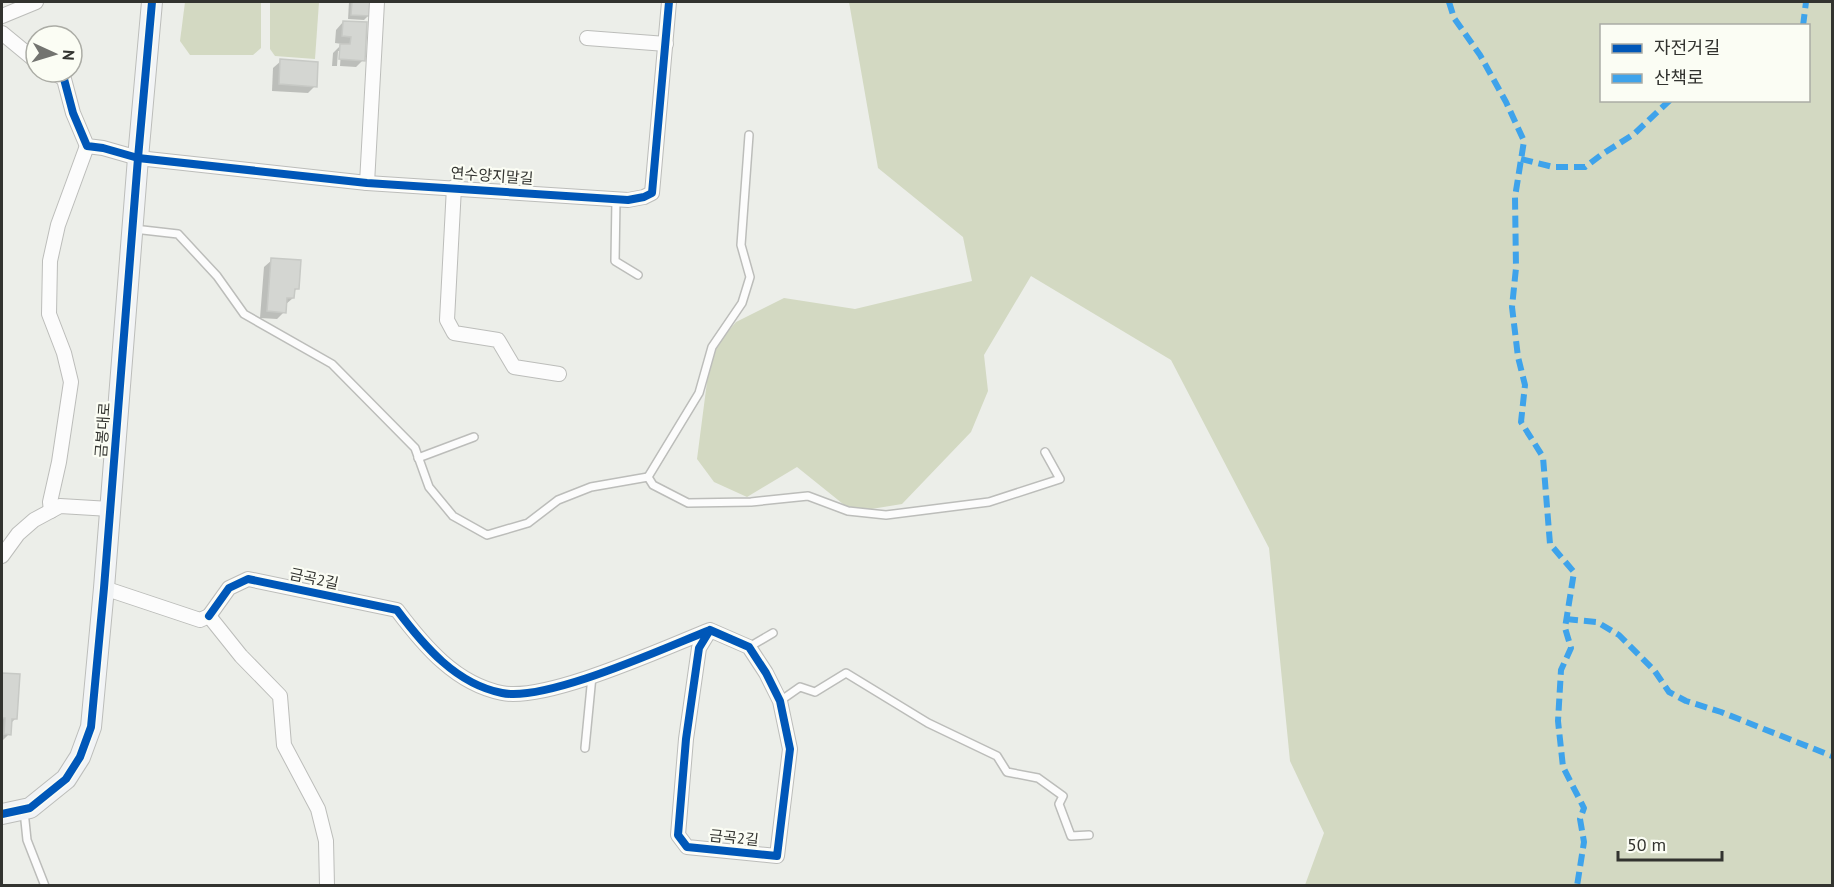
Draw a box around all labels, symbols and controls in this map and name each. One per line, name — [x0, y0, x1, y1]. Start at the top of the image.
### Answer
north arrow — [24, 24, 84, 84]
legend — [1600, 24, 1810, 102]
text: 자전거길 — [1654, 36, 1720, 59]
text: N — [59, 49, 79, 61]
text: 산책로 — [1654, 66, 1704, 89]
street label: 연수양지말길 — [450, 163, 534, 188]
street label: 금봉대로 — [91, 402, 114, 458]
street label: 금곡2길 — [288, 564, 340, 593]
scale bar — [1618, 824, 1722, 862]
street label: 금곡2길 — [708, 825, 760, 850]
text: 50 m — [1627, 833, 1666, 856]

